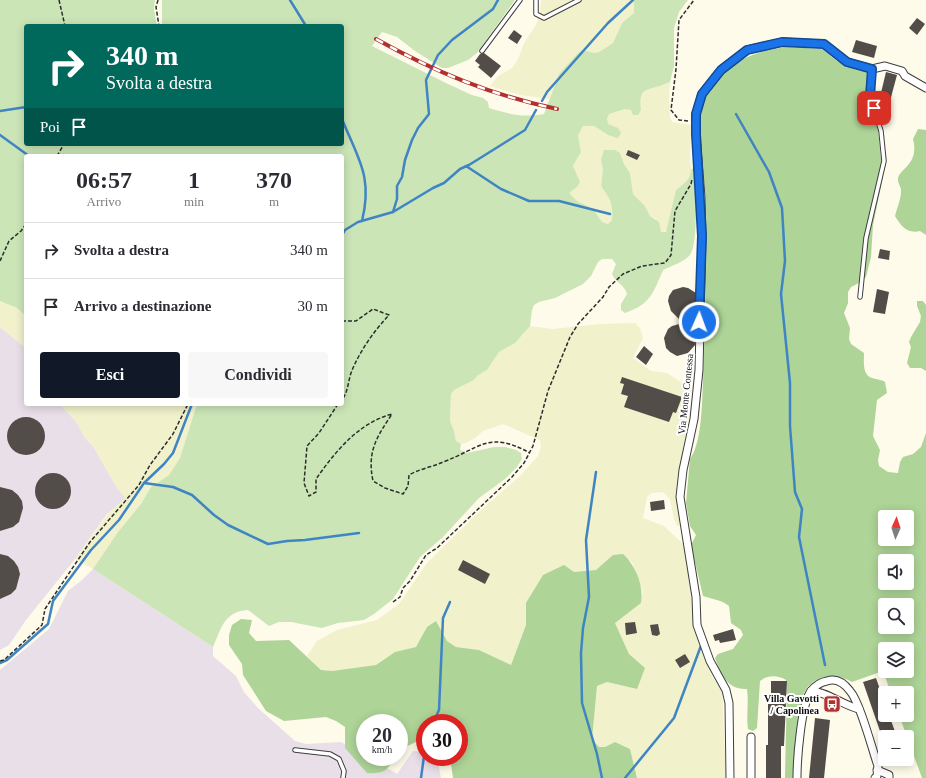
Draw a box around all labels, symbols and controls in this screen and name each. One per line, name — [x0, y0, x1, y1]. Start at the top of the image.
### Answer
icon: right — [40, 40, 92, 92]
text: 340 m — [106, 40, 178, 71]
text: Svolta a destra — [106, 73, 212, 93]
pin — [857, 91, 891, 125]
icon: arrive — [863, 97, 885, 119]
icon: arrive — [68, 116, 90, 138]
text: Poi — [40, 119, 60, 135]
text: 06:57 — [76, 167, 132, 193]
text: 1 — [188, 167, 200, 193]
text: 370 — [256, 167, 292, 193]
text: Arrivo — [87, 194, 121, 209]
text: min — [184, 194, 204, 209]
text: m — [269, 194, 279, 209]
icon: right — [40, 240, 62, 262]
text: Svolta a destra — [74, 242, 169, 258]
text: 340 m — [290, 242, 328, 258]
icon: arrive — [40, 296, 62, 318]
text: Arrivo a destinazione — [74, 298, 211, 314]
text: 30 m — [298, 298, 328, 314]
position arrow — [678, 301, 720, 343]
button: Esci — [40, 352, 180, 398]
button: Condividi — [188, 352, 328, 398]
street label: Via Monte Contessa — [676, 353, 695, 435]
north arrow — [878, 510, 914, 546]
map controls — [878, 510, 914, 766]
button: sound — [878, 554, 914, 590]
button: search — [878, 598, 914, 634]
button: layers — [878, 642, 914, 678]
button: + — [878, 686, 914, 722]
place label: Villa Gavotti / Capolinea — [764, 693, 819, 716]
bus stop icon: Villa Gavotti / Capolinea — [822, 694, 842, 714]
speed limit sign: 30 — [416, 714, 468, 766]
text: 20 — [372, 724, 392, 746]
button: − — [878, 730, 914, 766]
text: km/h — [372, 744, 392, 755]

